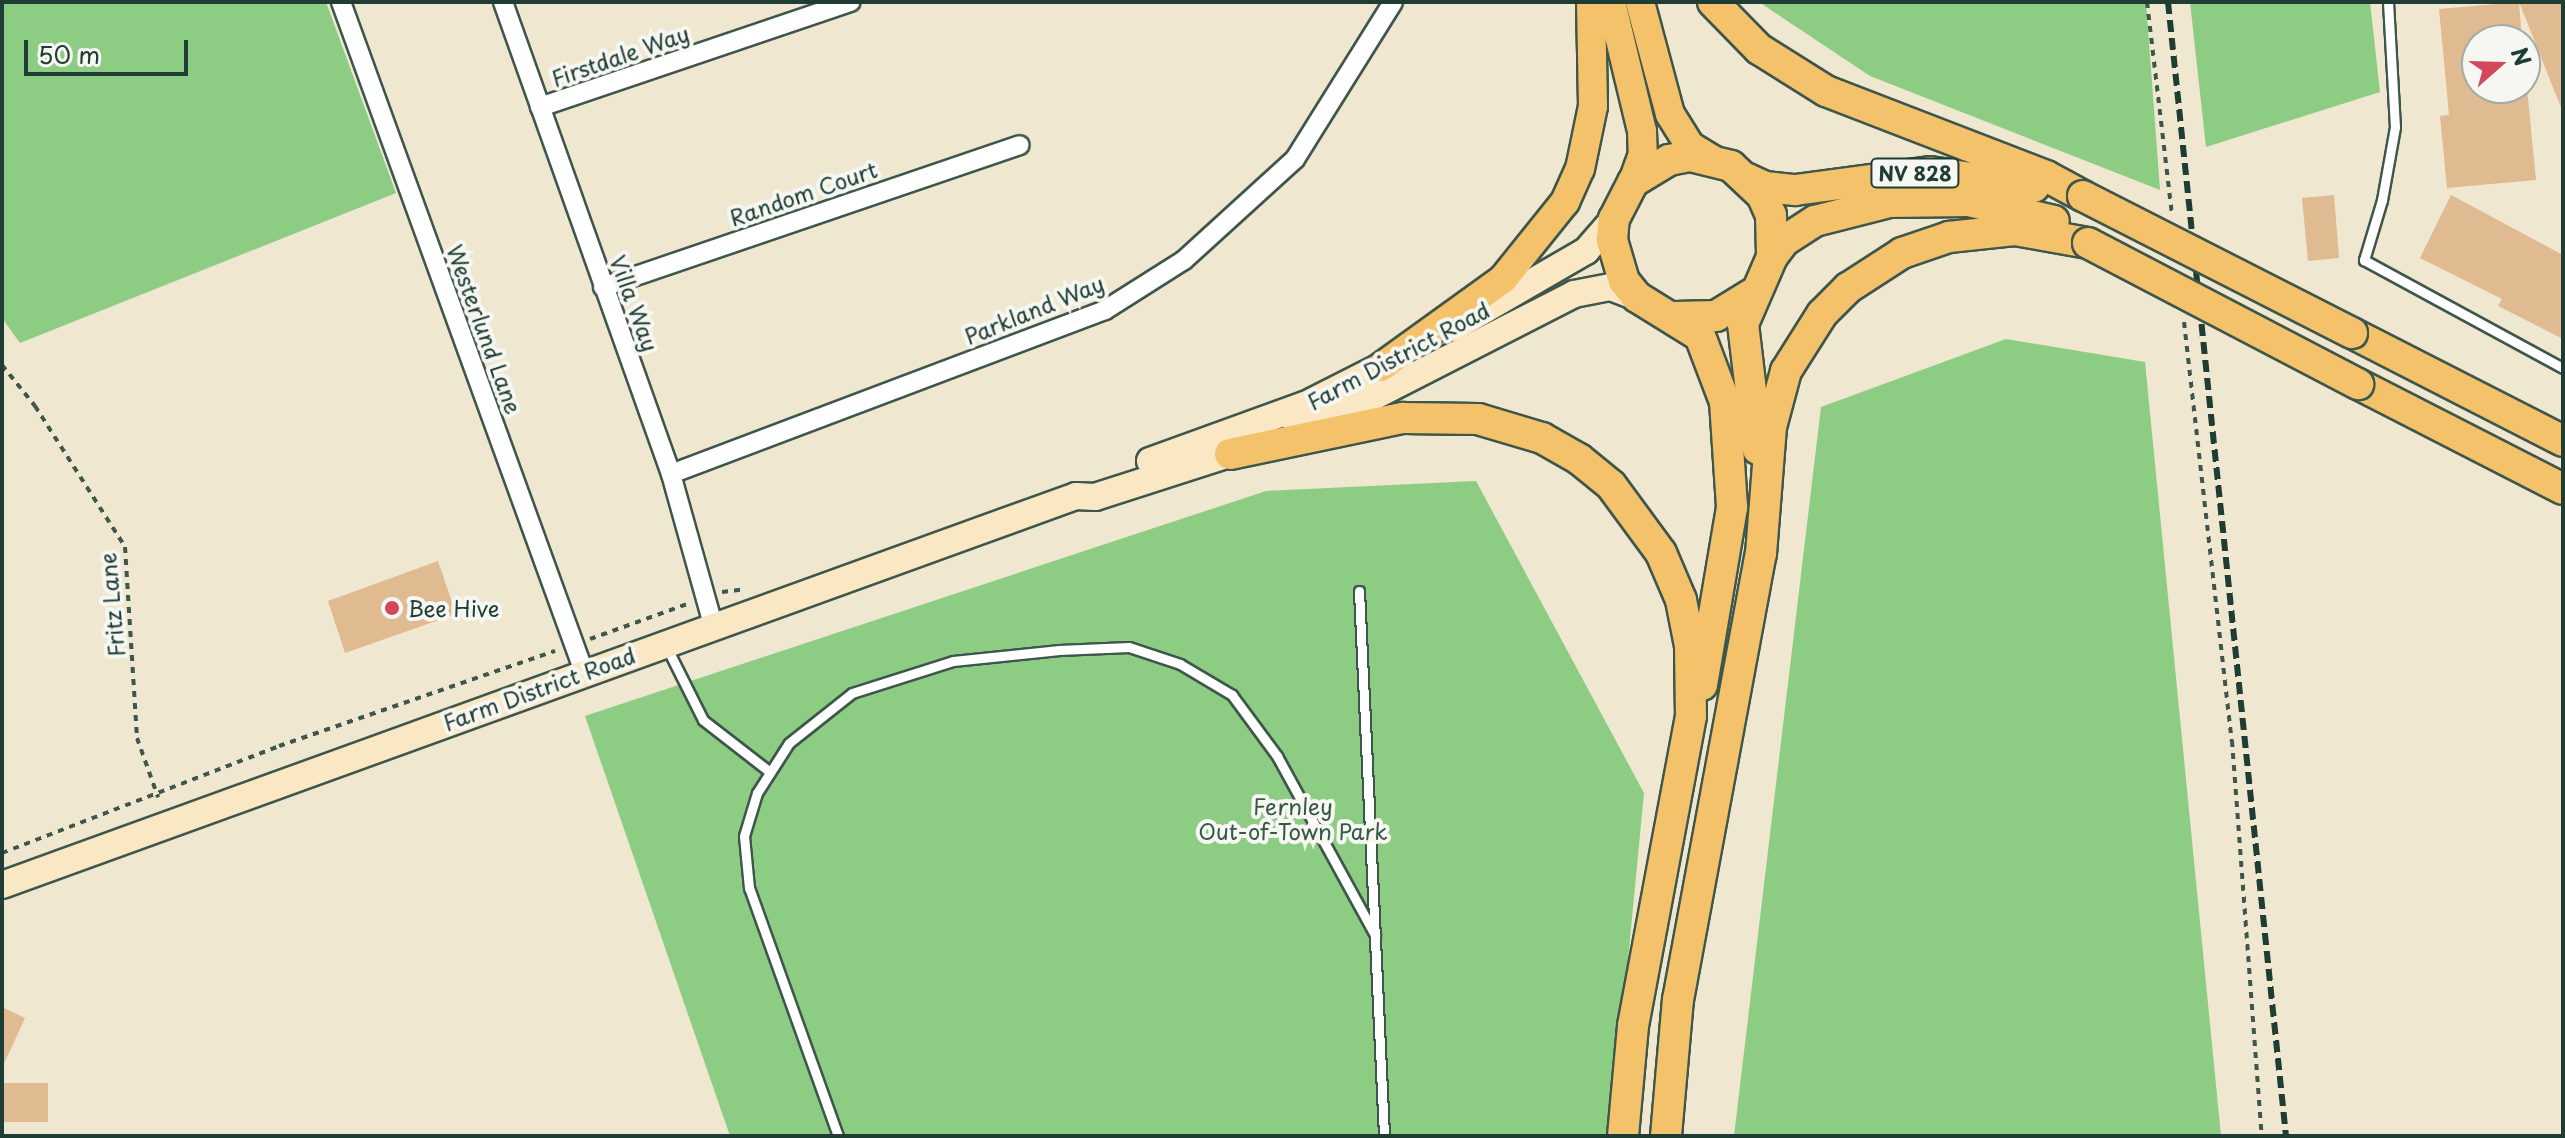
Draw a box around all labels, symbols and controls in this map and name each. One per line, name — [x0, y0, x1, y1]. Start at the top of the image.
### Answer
street label: Firstdale Way — [547, 19, 693, 91]
scale bar — [28, 24, 192, 74]
north arrow — [2461, 24, 2541, 104]
text: 50 m — [38, 36, 100, 72]
text: N — [2504, 42, 2541, 70]
street label: Random Court — [725, 155, 881, 231]
road number: NV 828 — [1869, 157, 1961, 189]
street label: Westerlund Lane — [442, 241, 528, 417]
street label: Villa Way — [605, 251, 665, 355]
street label: Parkland Way — [960, 269, 1108, 349]
street label: Farm District Road — [1303, 296, 1493, 414]
street label: Fritz Lane — [93, 551, 129, 659]
place label: Bee Hive — [408, 595, 500, 621]
marker: Bee Hive — [383, 599, 401, 617]
street label: Farm District Road — [440, 641, 638, 735]
park label: Fernley Out-of-Town Park — [1199, 792, 1387, 844]

